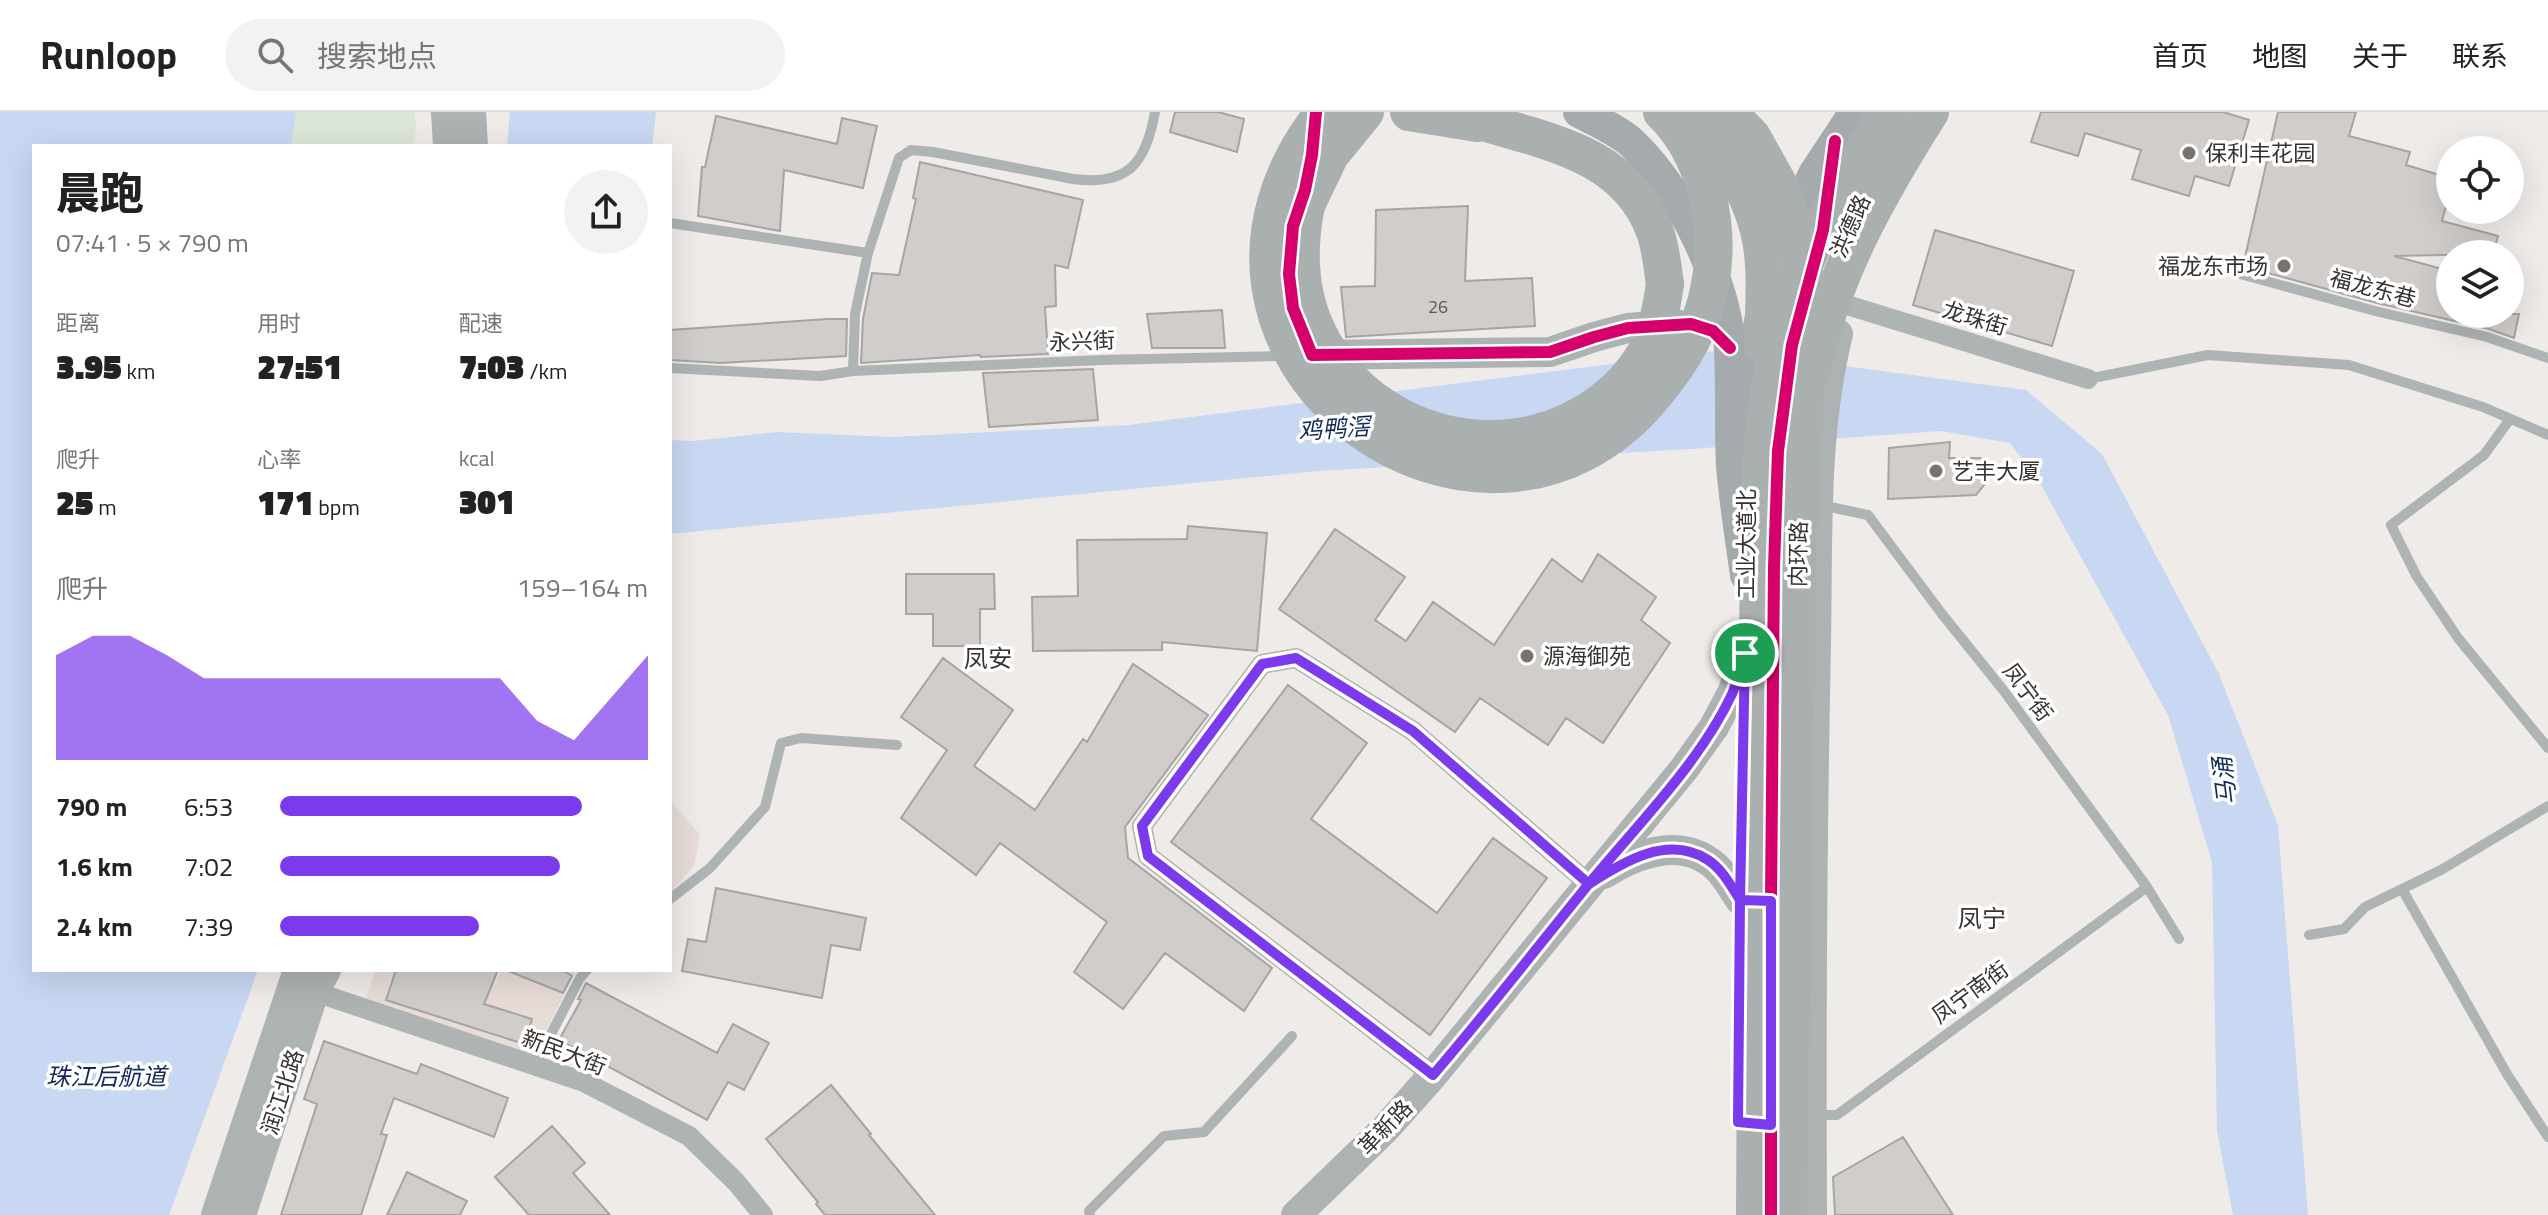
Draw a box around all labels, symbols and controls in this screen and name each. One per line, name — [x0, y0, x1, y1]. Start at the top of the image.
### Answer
search box — [225, 19, 785, 91]
text: Runloop — [40, 26, 177, 84]
icon: search — [253, 33, 297, 77]
text: 搜索地点 — [317, 33, 437, 79]
text: 首页 — [2152, 34, 2208, 77]
text: 地图 — [2252, 34, 2308, 77]
text: 关于 — [2352, 34, 2408, 77]
text: 联系 — [2452, 34, 2508, 77]
place label: 保利丰花园 — [2205, 136, 2315, 170]
map controls — [2436, 136, 2524, 328]
button: locate — [2436, 136, 2524, 224]
marker: 保利丰花园 — [2180, 144, 2198, 162]
text: 晨跑 — [56, 159, 144, 226]
button: share — [564, 170, 648, 254]
street label: 洪德路 — [1821, 189, 1879, 263]
text: 07:41 · 5 × 790 m — [56, 223, 249, 262]
button: layers — [2436, 240, 2524, 328]
place label: 福龙东市场 — [2158, 249, 2268, 283]
marker: 福龙东市场 — [2275, 257, 2293, 275]
street label: 福龙东巷 — [2326, 260, 2420, 316]
street label: 龙珠街 — [1938, 292, 2012, 344]
house number: 26 — [1428, 293, 1448, 320]
text: 距离 — [56, 306, 100, 340]
text: 用时 — [257, 306, 301, 340]
text: 配速 — [459, 306, 503, 340]
street label: 永兴街 — [1048, 323, 1116, 359]
text: 3.95 — [56, 340, 122, 392]
text: 27:51 — [257, 340, 342, 392]
text: 7:03 — [459, 340, 525, 392]
text: km — [122, 354, 155, 388]
text: /km — [525, 354, 567, 388]
water label: 鸡鸭滘 — [1297, 407, 1374, 448]
text: kcal — [459, 441, 495, 475]
text: 爬升 — [56, 442, 100, 476]
text: 心率 — [257, 442, 301, 476]
place label: 艺丰大厦 — [1952, 454, 2040, 488]
marker: 艺丰大厦 — [1927, 462, 1945, 480]
text: 301 — [459, 475, 515, 527]
text: 25 — [56, 476, 93, 528]
text: 171 — [257, 476, 313, 528]
street label: 工业大道北 — [1729, 489, 1763, 599]
text: m — [93, 490, 117, 524]
text: bpm — [313, 490, 360, 524]
street label: 内环路 — [1780, 521, 1816, 587]
text: 159–164 m — [517, 568, 648, 607]
text: 爬升 — [56, 569, 108, 608]
pin — [1711, 619, 1779, 687]
icon: arrive — [1723, 631, 1767, 675]
place label: 源海御苑 — [1543, 639, 1631, 673]
district label: 凤安 — [964, 640, 1012, 676]
marker: 源海御苑 — [1518, 647, 1536, 665]
street label: 凤宁街 — [1995, 655, 2061, 729]
water label: 马涌 — [2203, 752, 2245, 807]
text: 790 m — [56, 787, 127, 826]
text: 6:53 — [184, 787, 233, 826]
text: 1.6 km — [56, 847, 133, 886]
text: 7:02 — [184, 847, 233, 886]
district label: 凤宁 — [1958, 900, 2006, 936]
text: 2.4 km — [56, 907, 133, 946]
text: 7:39 — [184, 907, 233, 946]
street label: 凤宁南街 — [1924, 952, 2016, 1032]
street label: 新民大街 — [517, 1020, 611, 1084]
street label: 润江北路 — [252, 1045, 312, 1139]
water label: 珠江后航道 — [46, 1058, 169, 1094]
street label: 革新路 — [1350, 1091, 1420, 1163]

